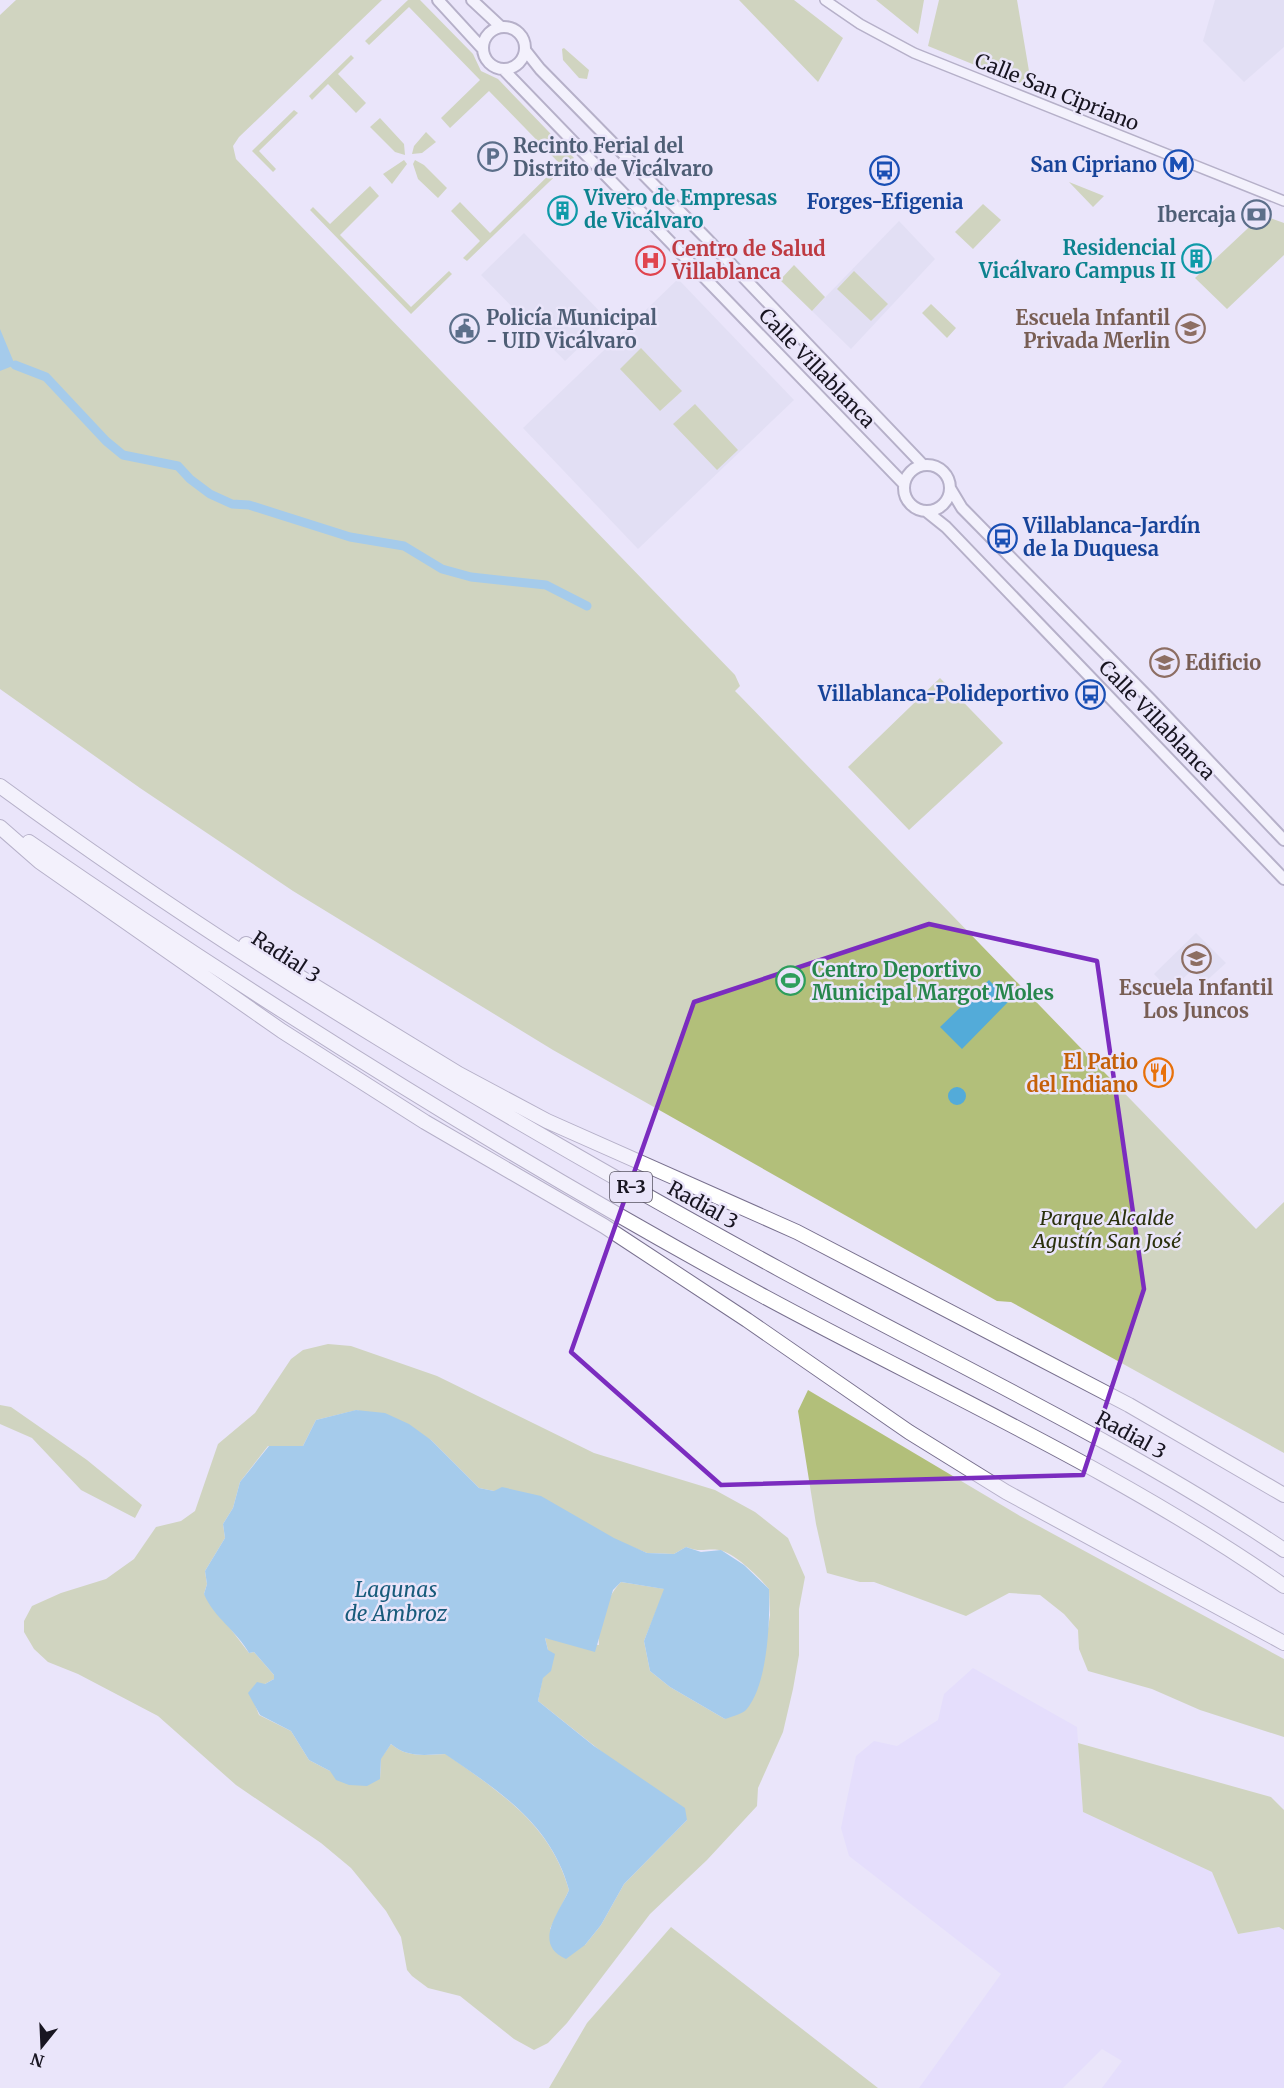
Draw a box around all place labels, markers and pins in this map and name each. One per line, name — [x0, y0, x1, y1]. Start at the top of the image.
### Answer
place label: Recinto Ferial del Distrito de Vicálvaro — [513, 133, 713, 181]
parking icon: Recinto Ferial del Distrito de Vicálvaro — [476, 141, 508, 173]
metro station icon: San Cipriano — [1162, 149, 1194, 181]
place label: San Cipriano — [1030, 152, 1157, 177]
bus stop icon: Forges-Efigenia — [869, 155, 901, 187]
place label: Vivero de Empresas de Vicálvaro — [583, 185, 777, 233]
place label: Forges-Efigenia — [807, 189, 963, 214]
building icon: Vivero de Empresas de Vicálvaro — [547, 194, 579, 226]
bank icon: Ibercaja — [1241, 199, 1273, 231]
place label: Ibercaja — [1157, 202, 1236, 227]
place label: Residencial Vicálvaro Campus II — [978, 235, 1176, 283]
place label: Centro de Salud Villablanca — [671, 236, 826, 284]
building icon: Residencial Vicálvaro Campus II — [1181, 243, 1213, 275]
hospital icon: Centro de Salud Villablanca — [635, 244, 667, 276]
place label: Policía Municipal - UID Vicálvaro — [486, 305, 658, 353]
place label: Escuela Infantil Privada Merlin — [1015, 305, 1170, 353]
public building icon: Policía Municipal - UID Vicálvaro — [449, 313, 481, 345]
school or university icon: Escuela Infantil Privada Merlin — [1175, 313, 1207, 345]
place label: Villablanca-Jardín de la Duquesa — [1022, 513, 1201, 561]
bus stop icon: Villablanca-Jardín de la Duquesa — [986, 522, 1018, 554]
school or university icon: Edificio — [1148, 647, 1180, 679]
place label: Edificio — [1185, 650, 1261, 675]
bus stop icon: Villablanca-Polideportivo — [1074, 678, 1106, 710]
place label: Villablanca-Polideportivo — [817, 681, 1069, 706]
school or university icon: Escuela Infantil Los Juncos — [1180, 942, 1212, 974]
place label: Centro Deportivo Municipal Margot Moles — [812, 957, 1054, 1005]
sports icon: Centro Deportivo Municipal Margot Moles — [775, 965, 807, 997]
place label: Escuela Infantil Los Juncos — [1119, 975, 1274, 1023]
place label: El Patio del Indiano — [1027, 1049, 1138, 1097]
restaurant icon: El Patio del Indiano — [1143, 1057, 1175, 1089]

